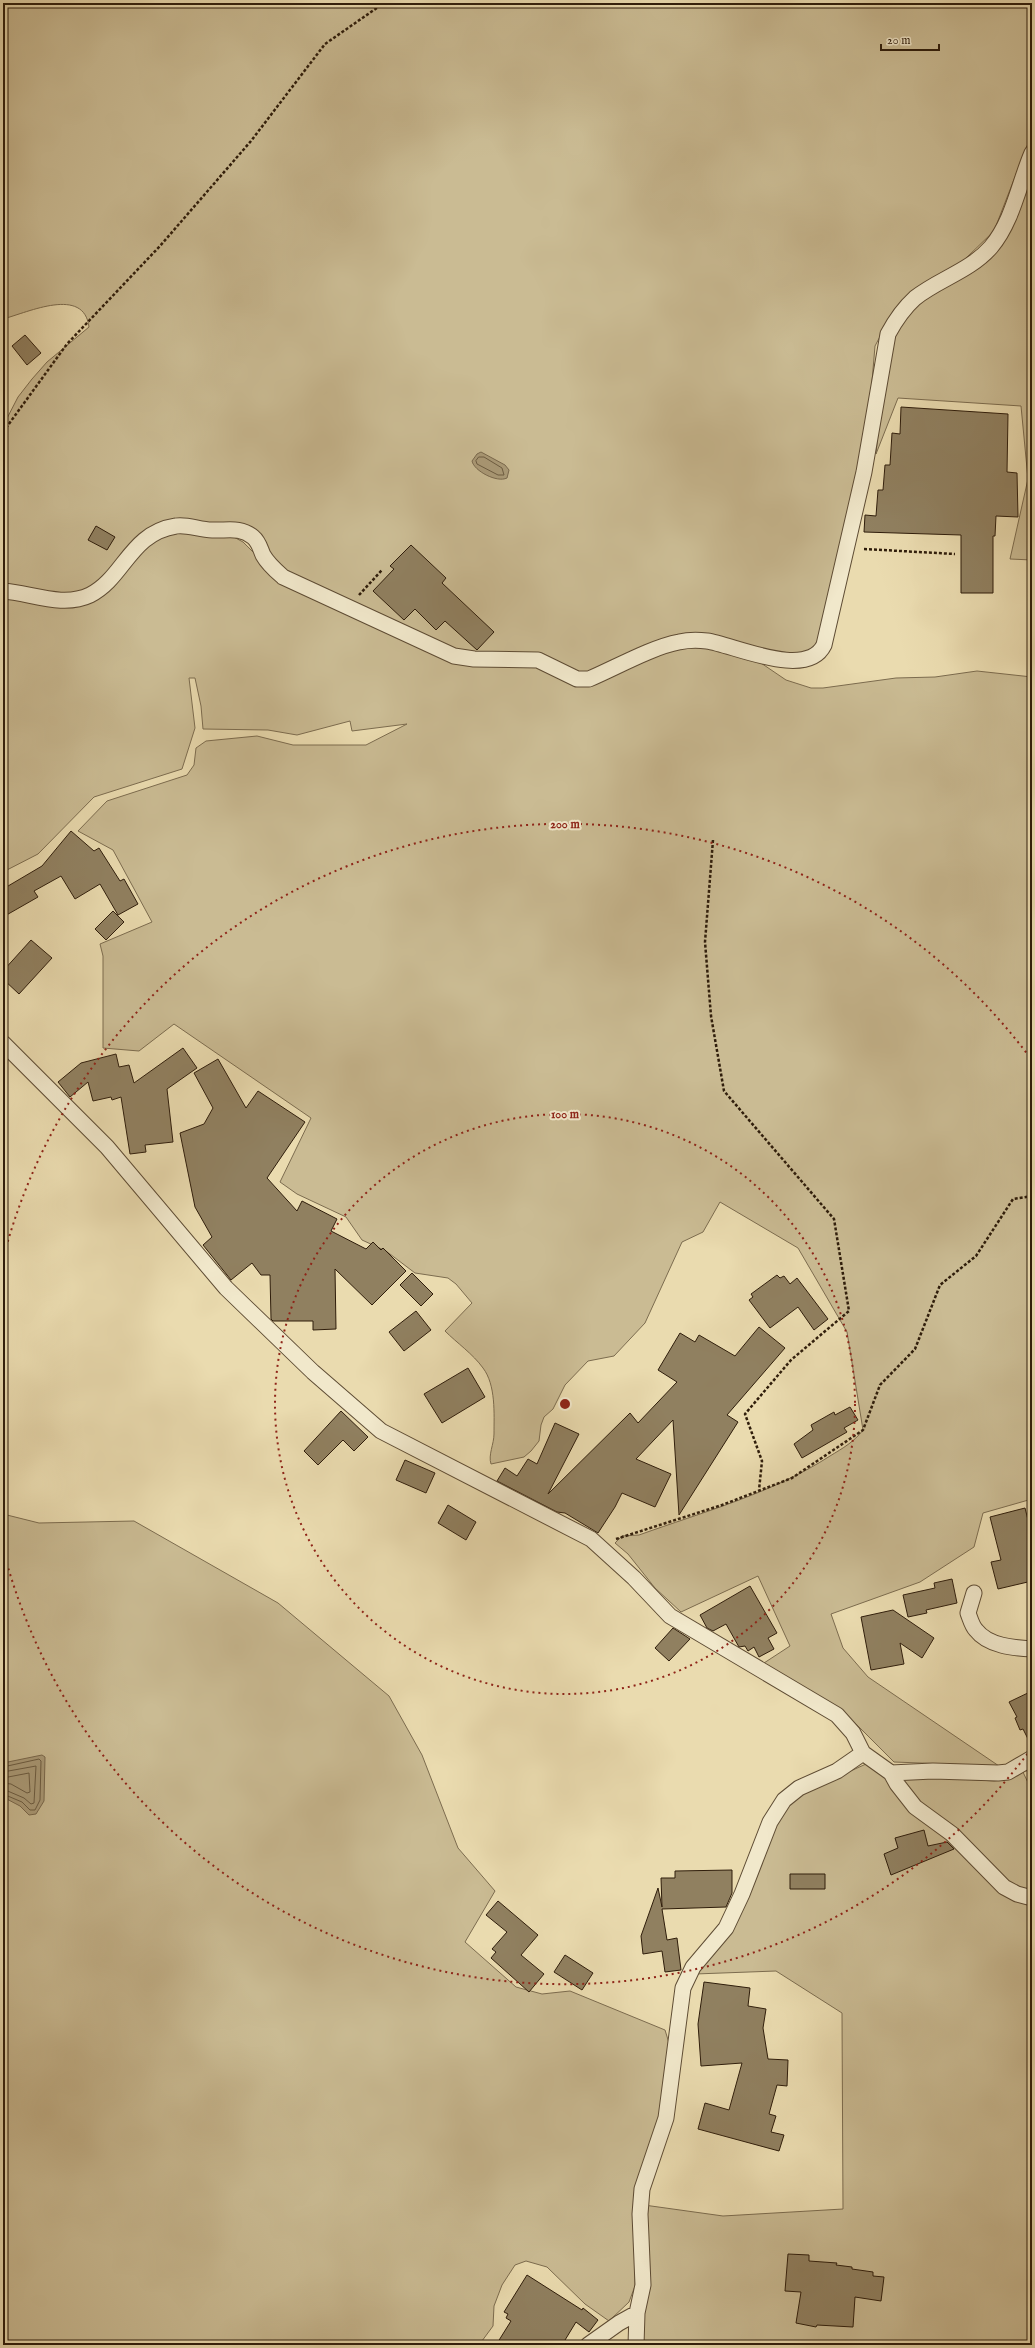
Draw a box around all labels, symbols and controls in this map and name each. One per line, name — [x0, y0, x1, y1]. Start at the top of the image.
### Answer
scale bar — [881, 26, 939, 52]
text: 20 m — [887, 33, 910, 48]
text: 200 m — [550, 817, 580, 832]
text: 100 m — [551, 1107, 580, 1122]
centre of rings — [558, 1397, 572, 1411]

